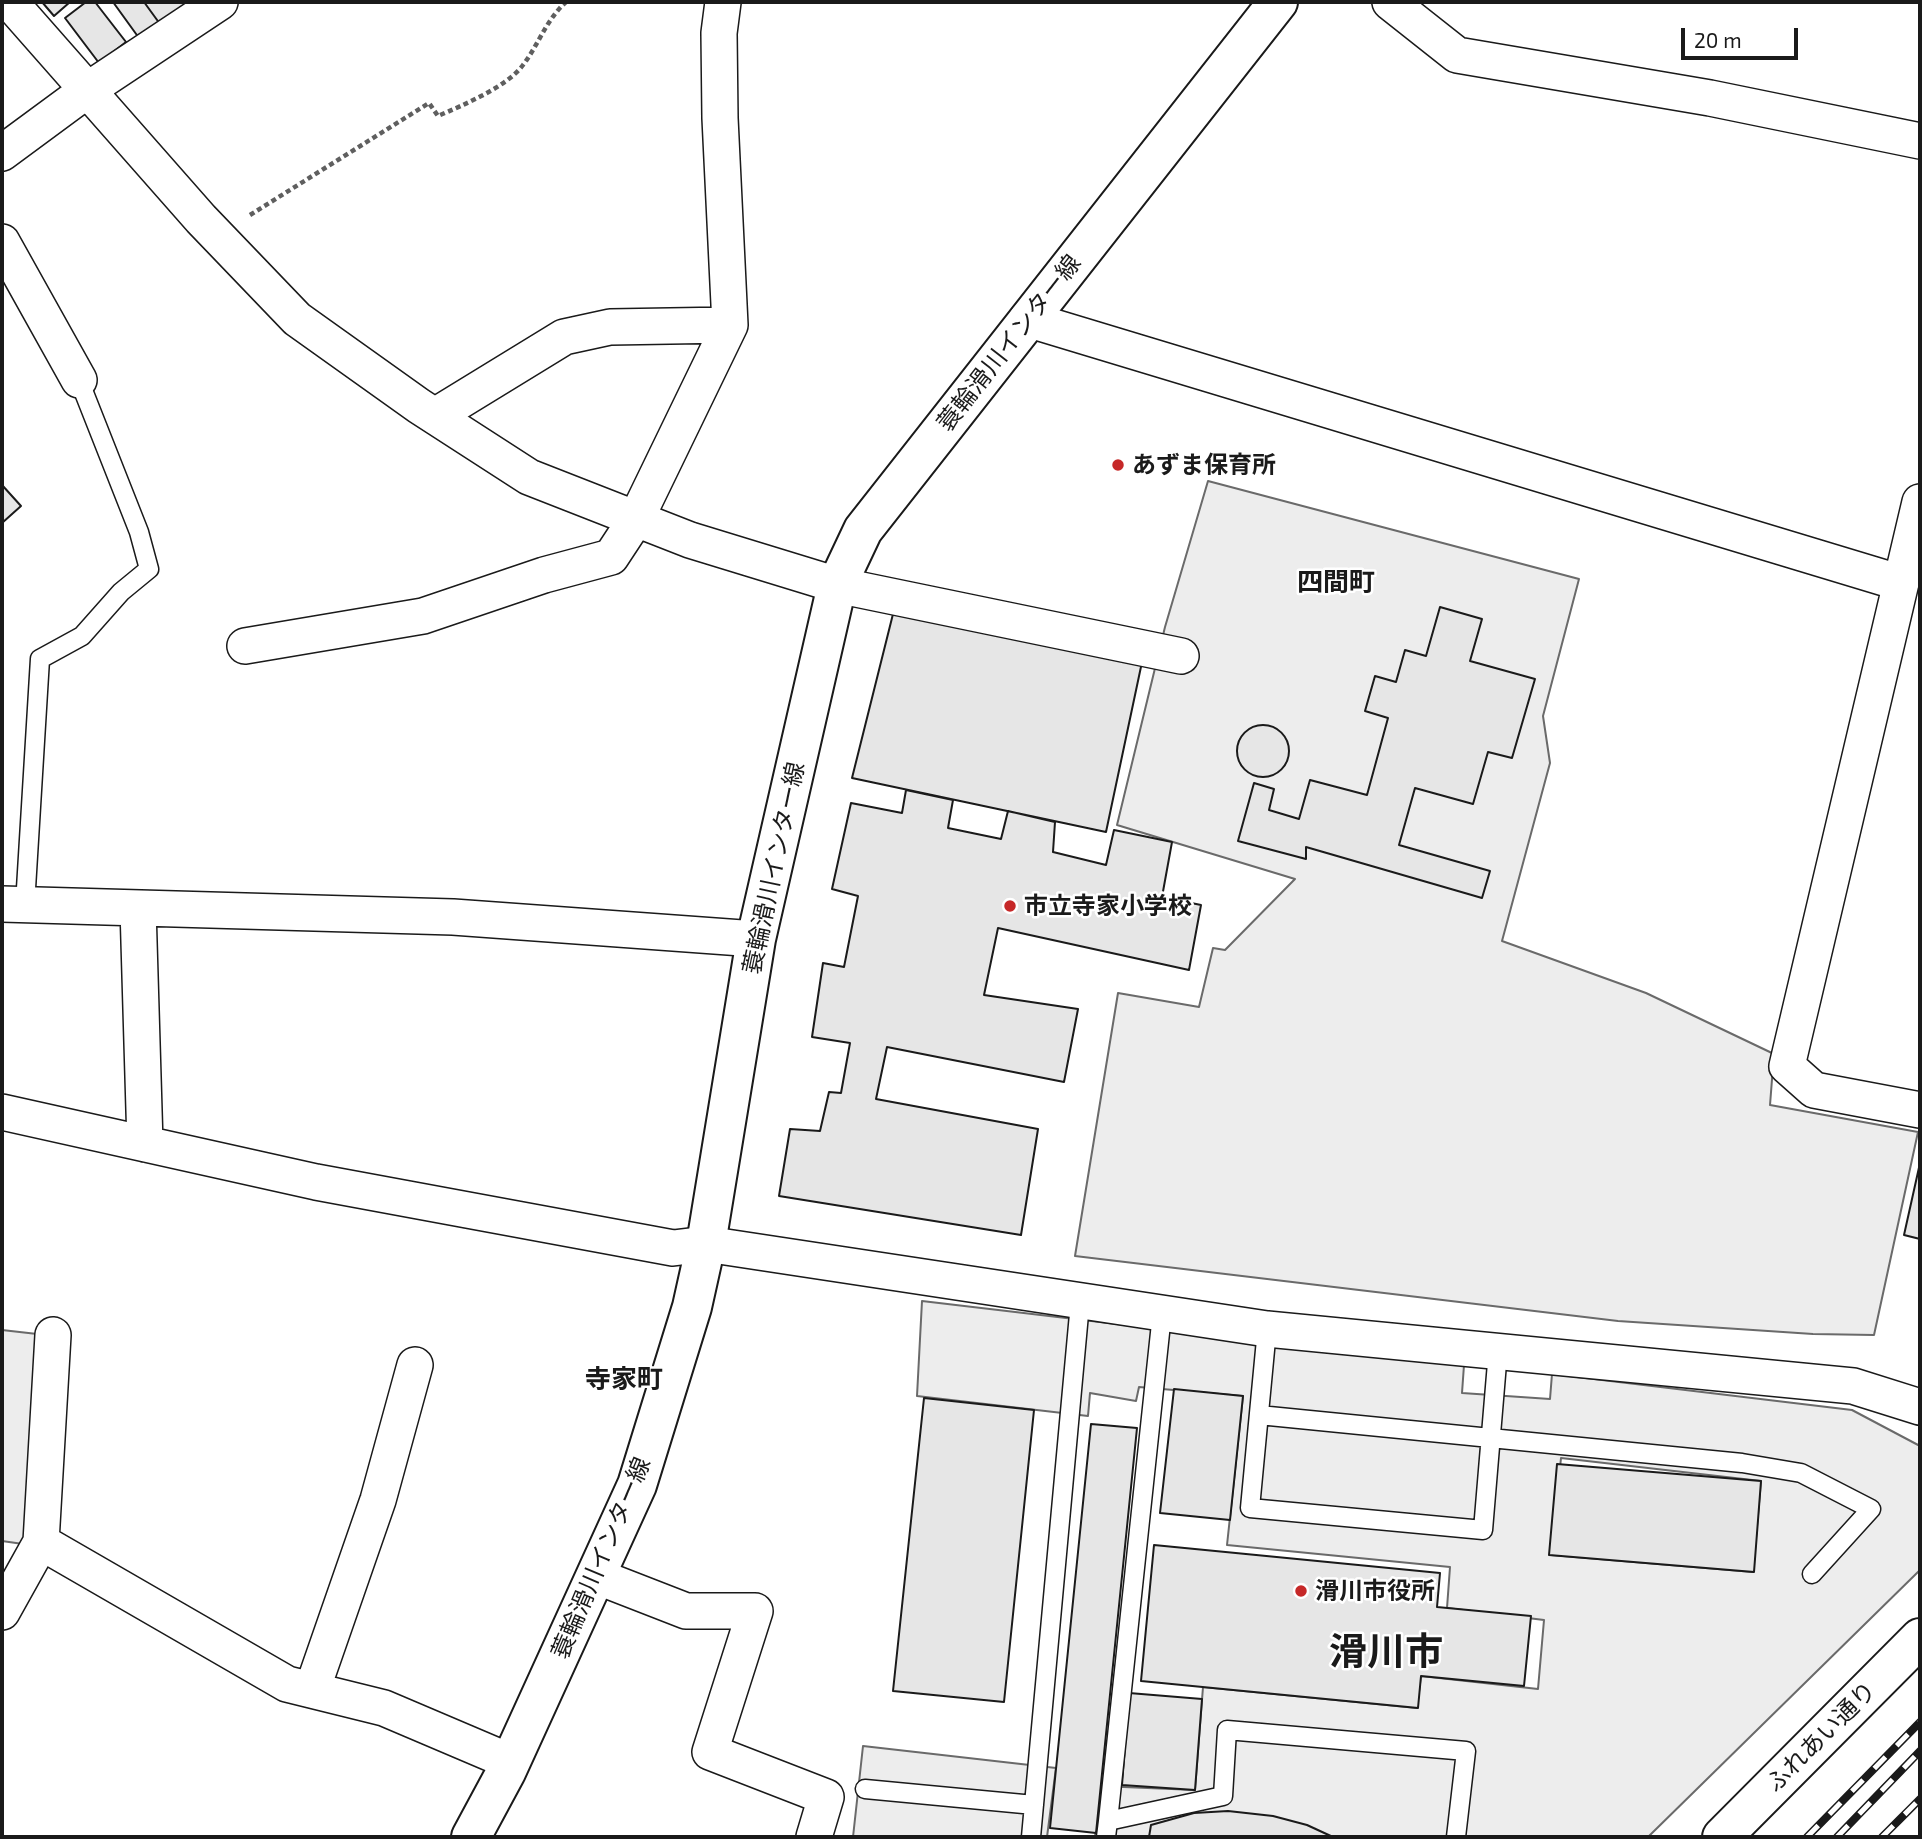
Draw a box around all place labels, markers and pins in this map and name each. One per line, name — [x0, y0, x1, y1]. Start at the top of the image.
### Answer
place label: あずま保育所 — [1132, 451, 1276, 479]
marker: あずま保育所 — [1110, 457, 1126, 473]
place label: 市立寺家小学校 — [1024, 892, 1192, 920]
marker: 市立寺家小学校 — [1002, 898, 1018, 914]
place label: 滑川市役所 — [1315, 1577, 1435, 1605]
marker: 滑川市役所 — [1293, 1583, 1309, 1599]

